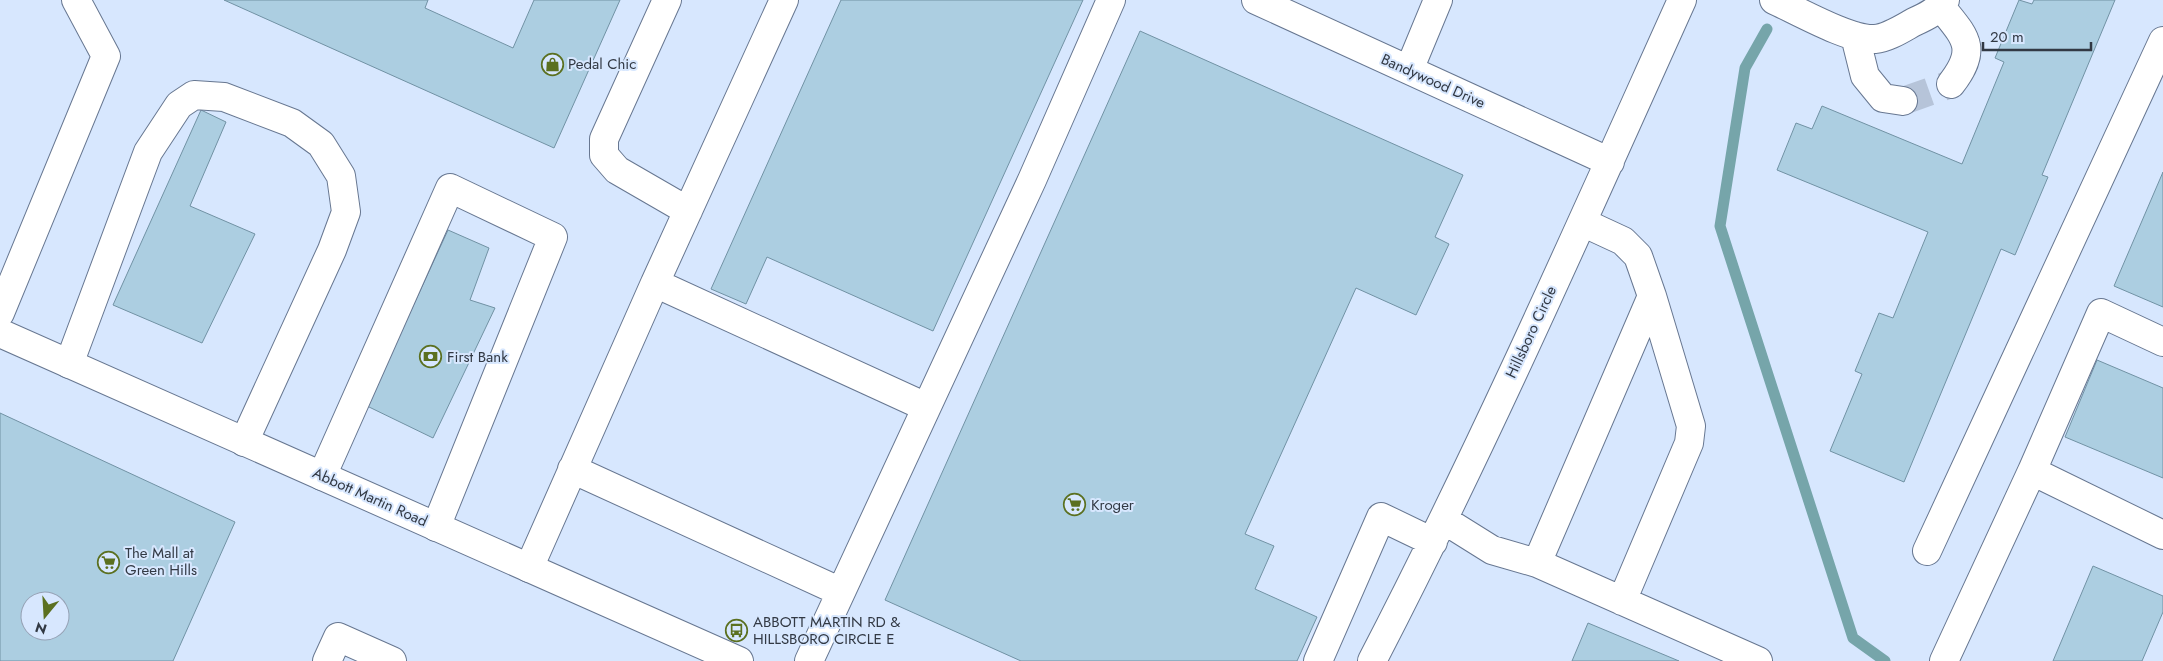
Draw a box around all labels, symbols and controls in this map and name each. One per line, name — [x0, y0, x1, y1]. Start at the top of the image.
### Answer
scale bar — [1983, 20, 2090, 52]
text: 20 m — [1990, 26, 2024, 48]
street label: Bandywood Drive — [1377, 48, 1489, 114]
shop icon: Pedal Chic — [540, 52, 564, 76]
place label: Pedal Chic — [568, 53, 636, 75]
street label: Hillsboro Circle — [1500, 282, 1562, 382]
bank icon: First Bank — [419, 345, 443, 369]
place label: First Bank — [447, 346, 508, 368]
street label: Abbott Martin Road — [309, 462, 431, 532]
supermarket icon: Kroger — [1063, 493, 1087, 517]
place label: Kroger — [1091, 494, 1135, 516]
place label: The Mall at Green Hills — [125, 542, 197, 581]
supermarket icon: The Mall at Green Hills — [97, 550, 121, 574]
north arrow — [20, 591, 70, 641]
place label: ABBOTT MARTIN RD & HILLSBORO CIRCLE E — [753, 611, 900, 650]
text: N — [33, 617, 49, 640]
bus stop icon: ABBOTT MARTIN RD & HILLSBORO CIRCLE E — [725, 619, 749, 643]

